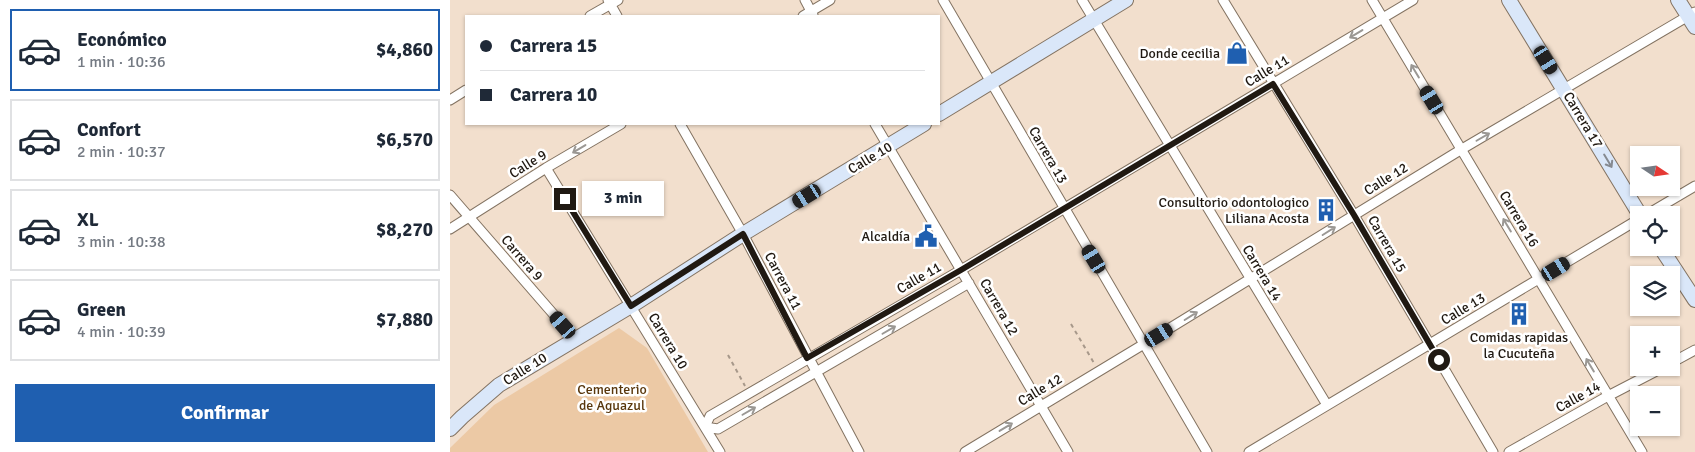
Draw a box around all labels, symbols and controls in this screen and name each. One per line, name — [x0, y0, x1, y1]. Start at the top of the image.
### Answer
icon: car — [17, 28, 62, 73]
text: Económico — [77, 28, 167, 52]
one-way arrow — [1349, 29, 1363, 39]
text: Carrera 15 — [510, 34, 597, 58]
text: $4,860 — [376, 38, 433, 62]
shop icon: Donde cecilia — [1224, 40, 1250, 66]
car — [1531, 43, 1560, 77]
place label: Donde cecilia — [1140, 45, 1220, 62]
street label: Calle 11 — [1242, 51, 1292, 91]
text: 1 min · 10:36 — [77, 52, 166, 72]
one-way arrow — [1409, 64, 1419, 78]
text: Carrera 10 — [510, 83, 597, 107]
car — [1417, 83, 1446, 117]
street label: Carrera 17 — [1560, 89, 1606, 151]
icon: car — [17, 118, 62, 163]
text: Confort — [77, 118, 141, 142]
street label: Carrera 13 — [1025, 124, 1071, 186]
text: $6,570 — [376, 128, 433, 152]
one-way arrow — [1475, 132, 1490, 142]
street label: Calle 10 — [845, 138, 895, 178]
text: 2 min · 10:37 — [77, 142, 166, 162]
one-way arrow — [573, 144, 587, 154]
street label: Calle 9 — [506, 146, 550, 182]
north arrow — [1630, 146, 1680, 196]
map controls — [1630, 146, 1680, 436]
one-way arrow — [1603, 154, 1613, 168]
street label: Calle 12 — [1361, 159, 1411, 199]
callout: 3 min — [582, 182, 665, 216]
car — [790, 182, 823, 210]
route end — [554, 188, 576, 210]
text: 3 min — [604, 188, 642, 208]
street label: Carrera 16 — [1496, 188, 1542, 250]
place label: Consultorio odontologico Liliana Acosta — [1159, 194, 1309, 227]
building icon: Consultorio odontologico Liliana Acosta — [1313, 197, 1339, 223]
button: locate — [1630, 206, 1680, 256]
icon: car — [17, 208, 62, 253]
text: XL — [77, 208, 99, 232]
street label: Carrera 15 — [1364, 213, 1410, 275]
text: $8,270 — [376, 218, 433, 242]
one-way arrow — [1502, 218, 1512, 233]
public building icon: Alcaldía — [913, 223, 939, 249]
one-way arrow — [1321, 225, 1335, 235]
place label: Alcaldía — [862, 228, 910, 245]
text: 3 min · 10:38 — [77, 232, 166, 252]
street label: Carrera 9 — [497, 232, 547, 284]
car — [1079, 242, 1108, 276]
street label: Carrera 14 — [1239, 242, 1286, 305]
street label: Carrera 11 — [761, 249, 805, 313]
car — [1539, 255, 1572, 283]
street label: Calle 11 — [894, 258, 944, 298]
button: layers — [1630, 266, 1680, 316]
street label: Carrera 12 — [976, 276, 1022, 338]
street label: Calle 13 — [1438, 289, 1488, 329]
icon: car — [17, 298, 62, 343]
text: Green — [77, 298, 126, 322]
building icon: Comidas rapidas la Cucuteña — [1506, 301, 1532, 327]
text: $7,880 — [376, 308, 433, 332]
car — [547, 309, 578, 341]
street label: Carrera 10 — [645, 310, 691, 372]
one-way arrow — [1183, 310, 1197, 320]
car — [1142, 321, 1175, 349]
text: 4 min · 10:39 — [77, 322, 166, 342]
one-way arrow — [882, 324, 896, 334]
button: + — [1630, 326, 1680, 376]
place label: Comidas rapidas la Cucuteña — [1470, 329, 1568, 362]
street label: Calle 10 — [500, 349, 550, 389]
route start — [1428, 349, 1450, 371]
one-way arrow — [1584, 359, 1594, 373]
street label: Calle 12 — [1015, 370, 1065, 410]
street label: Calle 14 — [1553, 378, 1604, 416]
park label: Cementerio de Aguazul — [577, 381, 647, 414]
button: Confirmar — [15, 384, 435, 442]
button: − — [1630, 386, 1680, 436]
one-way arrow — [741, 406, 756, 416]
one-way arrow — [999, 421, 1013, 431]

